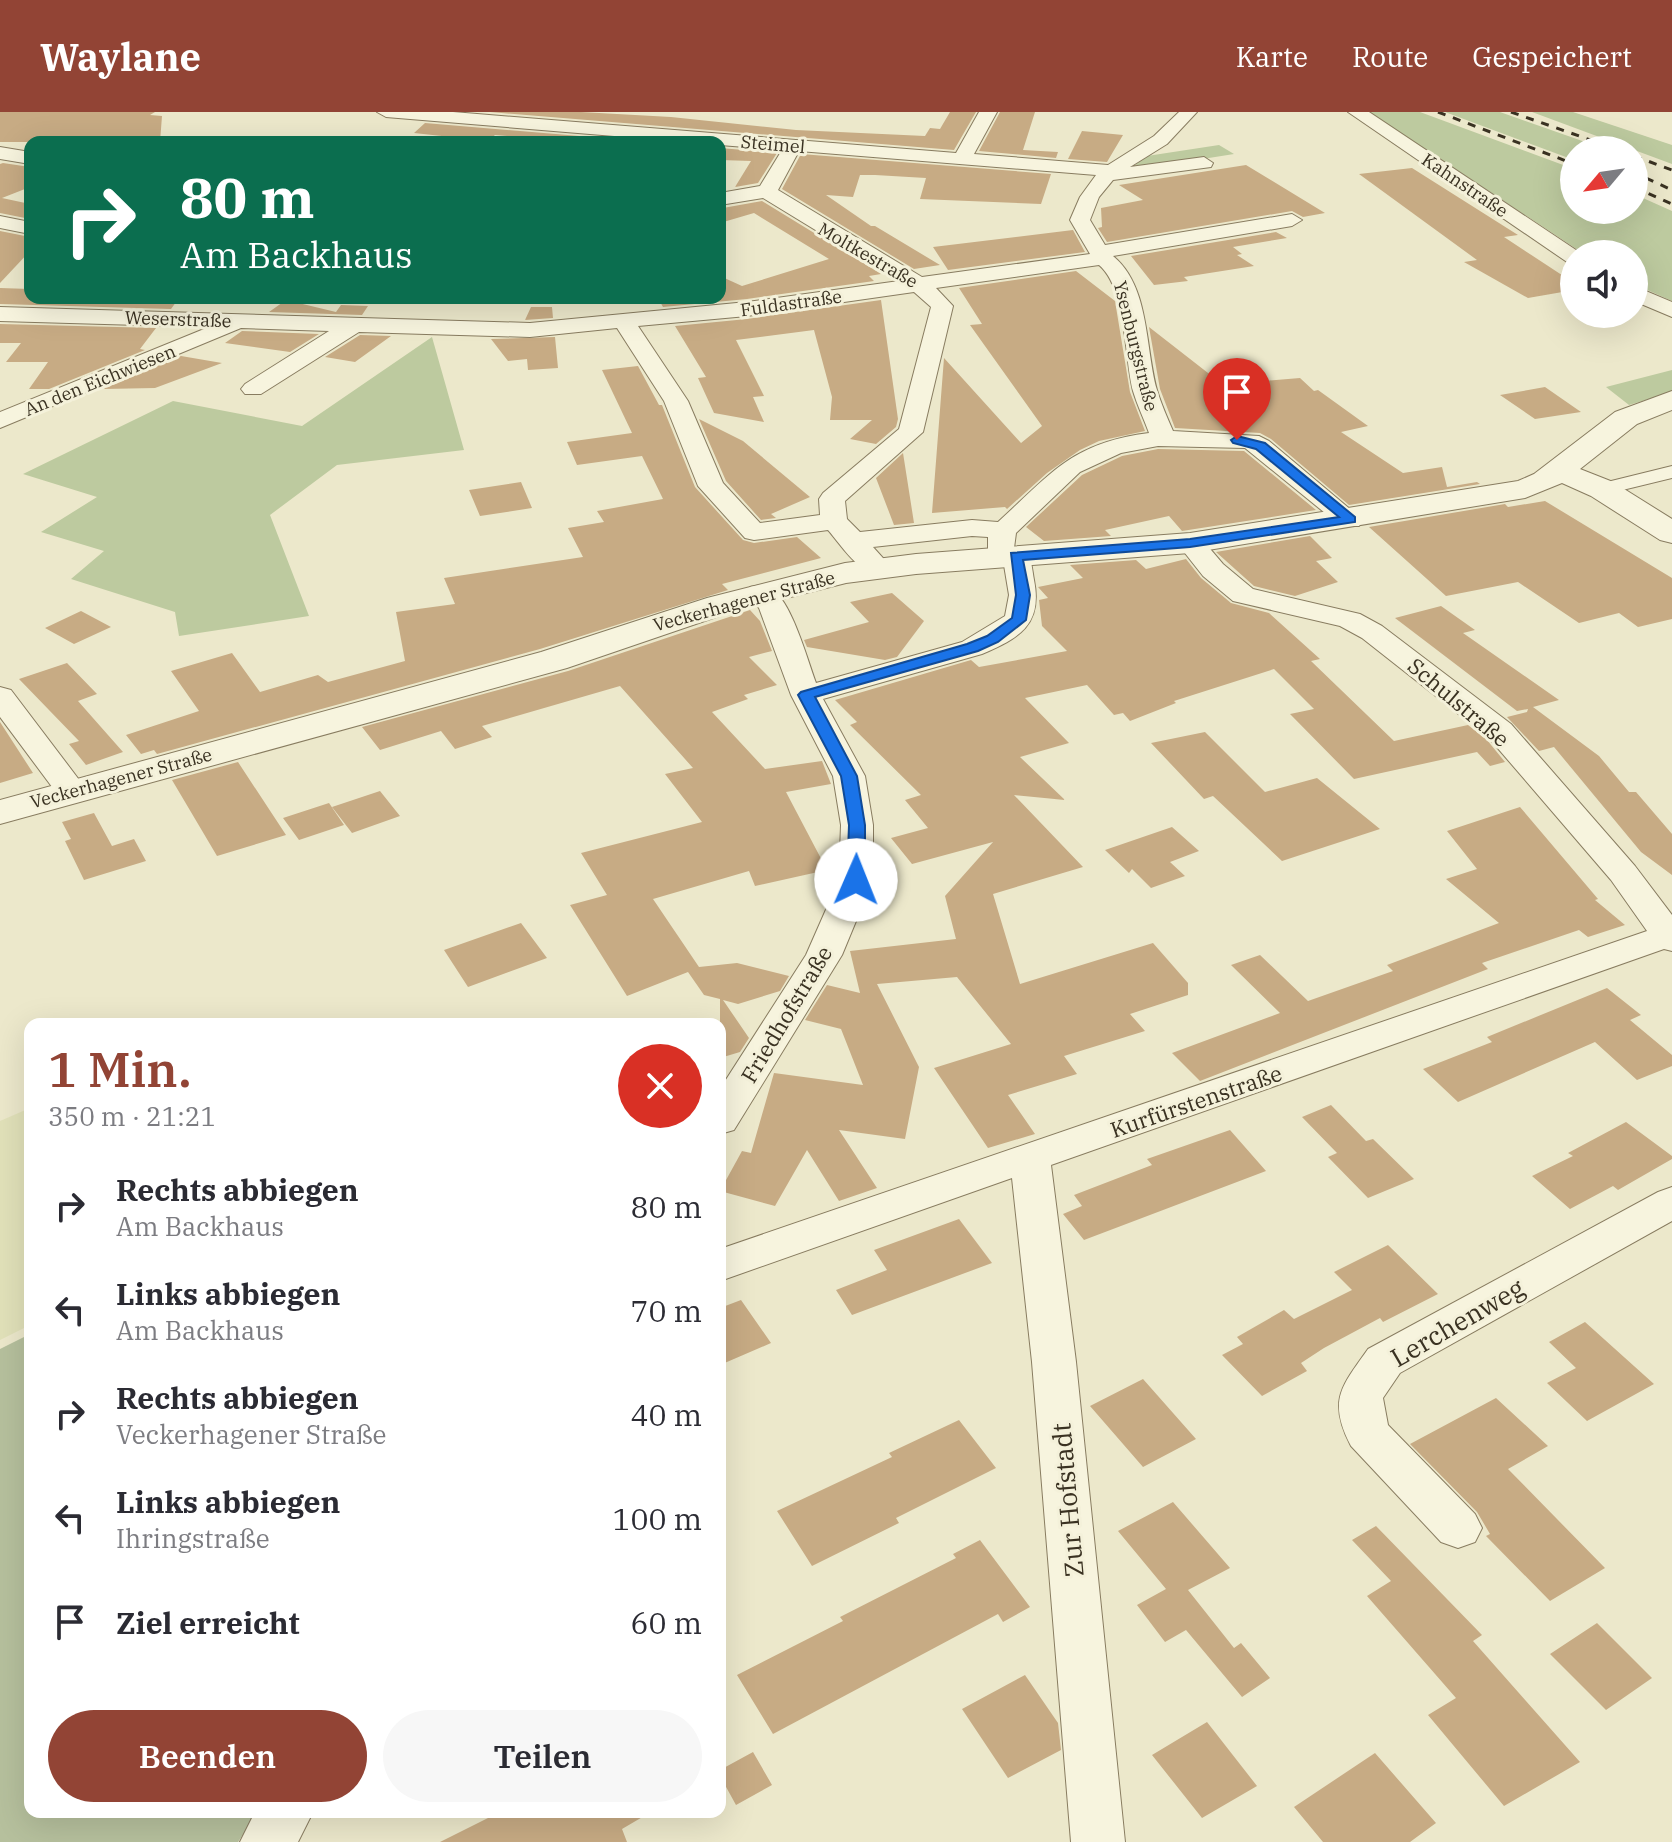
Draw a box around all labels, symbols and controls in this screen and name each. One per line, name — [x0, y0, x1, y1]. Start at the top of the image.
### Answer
text: Waylane — [40, 32, 201, 81]
text: Karte — [1236, 38, 1308, 75]
text: Route — [1352, 38, 1428, 75]
text: Gespeichert — [1472, 38, 1632, 75]
street label: Steimel — [740, 130, 806, 158]
north arrow — [1560, 136, 1648, 224]
map controls — [1560, 136, 1648, 328]
street label: Kahnstraße — [1418, 148, 1512, 222]
text: 80 m — [180, 161, 315, 233]
icon: right — [48, 168, 152, 272]
street label: Moltkestraße — [814, 217, 922, 293]
text: Am Backhaus — [180, 231, 413, 278]
button: sound — [1560, 240, 1648, 328]
street label: Ysenburgstraße — [1109, 278, 1163, 414]
street label: Fuldastraße — [739, 285, 843, 321]
street label: Weserstraße — [124, 306, 232, 332]
street label: An den Eichwiesen — [21, 339, 179, 421]
pin — [1203, 358, 1271, 440]
icon: arrive — [1215, 370, 1259, 414]
street label: Veckerhagener Straße — [651, 566, 837, 636]
street label: Schulstraße — [1402, 651, 1516, 753]
street label: Veckerhagener Straße — [28, 743, 214, 813]
position arrow — [814, 838, 898, 922]
street label: Friedhofstraße — [734, 940, 838, 1088]
text: 1 Min. — [48, 1038, 192, 1100]
button: close — [618, 1044, 702, 1128]
street label: Kurfürstenstraße — [1106, 1058, 1286, 1144]
text: 350 m · 21:21 — [48, 1099, 216, 1133]
text: Rechts abbiegen — [116, 1170, 359, 1209]
icon: right — [48, 1184, 92, 1228]
text: 80 m — [630, 1187, 702, 1226]
text: Am Backhaus — [116, 1209, 284, 1243]
street label: Lerchenweg — [1384, 1270, 1530, 1374]
text: Links abbiegen — [116, 1274, 340, 1313]
icon: left — [48, 1288, 92, 1332]
text: 70 m — [630, 1291, 702, 1330]
text: Am Backhaus — [116, 1313, 284, 1347]
text: Rechts abbiegen — [116, 1378, 359, 1417]
icon: right — [48, 1392, 92, 1436]
text: 40 m — [630, 1395, 702, 1434]
text: Veckerhagener Straße — [116, 1417, 387, 1451]
street label: Zur Hofstadt — [1043, 1421, 1091, 1579]
text: Links abbiegen — [116, 1482, 340, 1521]
icon: left — [48, 1496, 92, 1540]
text: 100 m — [612, 1499, 702, 1538]
text: Ihringstraße — [116, 1521, 270, 1555]
icon: arrive — [48, 1600, 92, 1644]
text: Ziel erreicht — [116, 1603, 300, 1642]
text: 60 m — [630, 1603, 702, 1642]
button: Beenden — [48, 1710, 367, 1802]
button: Teilen — [383, 1710, 702, 1802]

